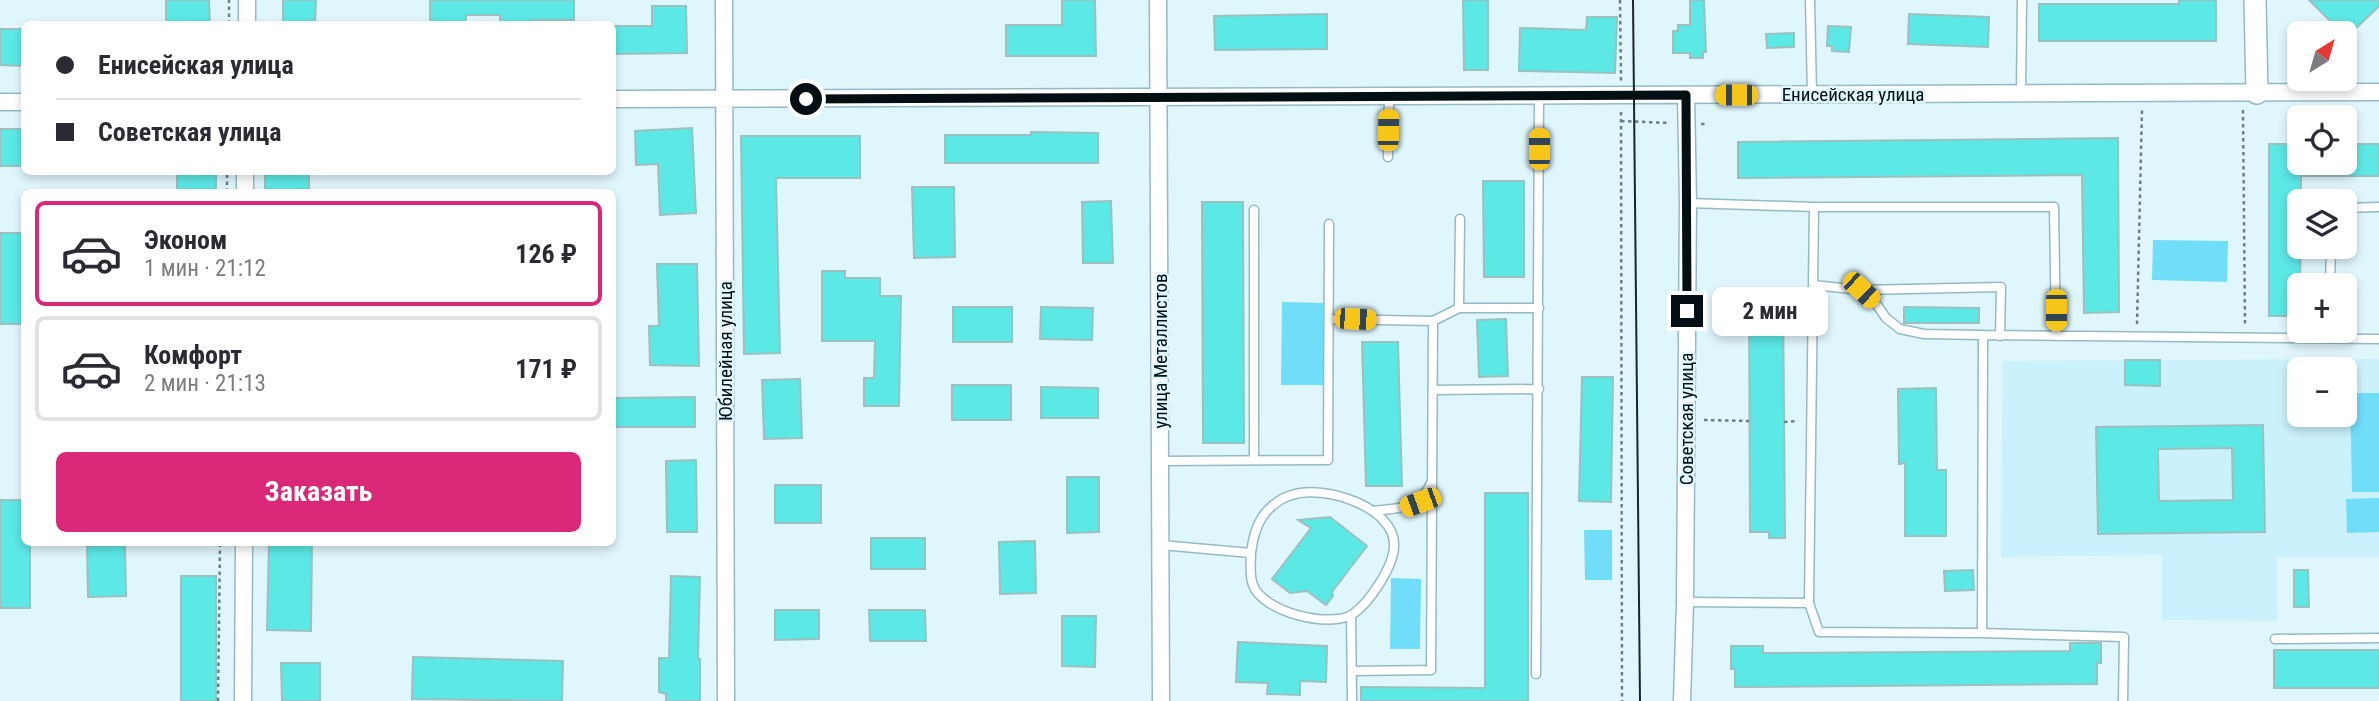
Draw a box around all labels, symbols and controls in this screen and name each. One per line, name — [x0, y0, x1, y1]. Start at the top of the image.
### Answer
north arrow — [2287, 21, 2357, 91]
map controls — [2287, 21, 2357, 427]
text: Енисейская улица — [98, 50, 294, 80]
route start — [790, 83, 822, 115]
street label: Енисейская улица — [1782, 83, 1924, 106]
car — [1716, 85, 1758, 106]
button: locate — [2287, 105, 2357, 175]
car — [1378, 109, 1399, 151]
text: Советская улица — [98, 117, 282, 147]
car — [1529, 128, 1550, 170]
button: layers — [2287, 189, 2357, 259]
icon: car — [60, 222, 123, 285]
text: Эконом — [144, 225, 227, 255]
text: 126 ₽ — [515, 239, 577, 269]
text: 1 мин · 21:12 — [144, 255, 266, 282]
car — [1839, 268, 1884, 312]
street label: улица Металлистов — [1149, 273, 1172, 429]
button: + — [2287, 273, 2357, 343]
street label: Юбилейная улица — [714, 281, 737, 421]
callout: 2 мин — [1712, 286, 1827, 336]
car — [2046, 289, 2067, 331]
route end — [1671, 295, 1703, 327]
text: 2 мин — [1742, 298, 1798, 325]
car — [1334, 308, 1377, 330]
icon: car — [60, 337, 123, 400]
text: Комфорт — [144, 340, 242, 370]
street label: Советская улица — [1675, 353, 1698, 485]
text: 171 ₽ — [515, 354, 577, 384]
button: − — [2287, 357, 2357, 427]
text: 2 мин · 21:13 — [144, 370, 266, 397]
button: Заказать — [56, 452, 581, 532]
car — [1397, 485, 1444, 519]

